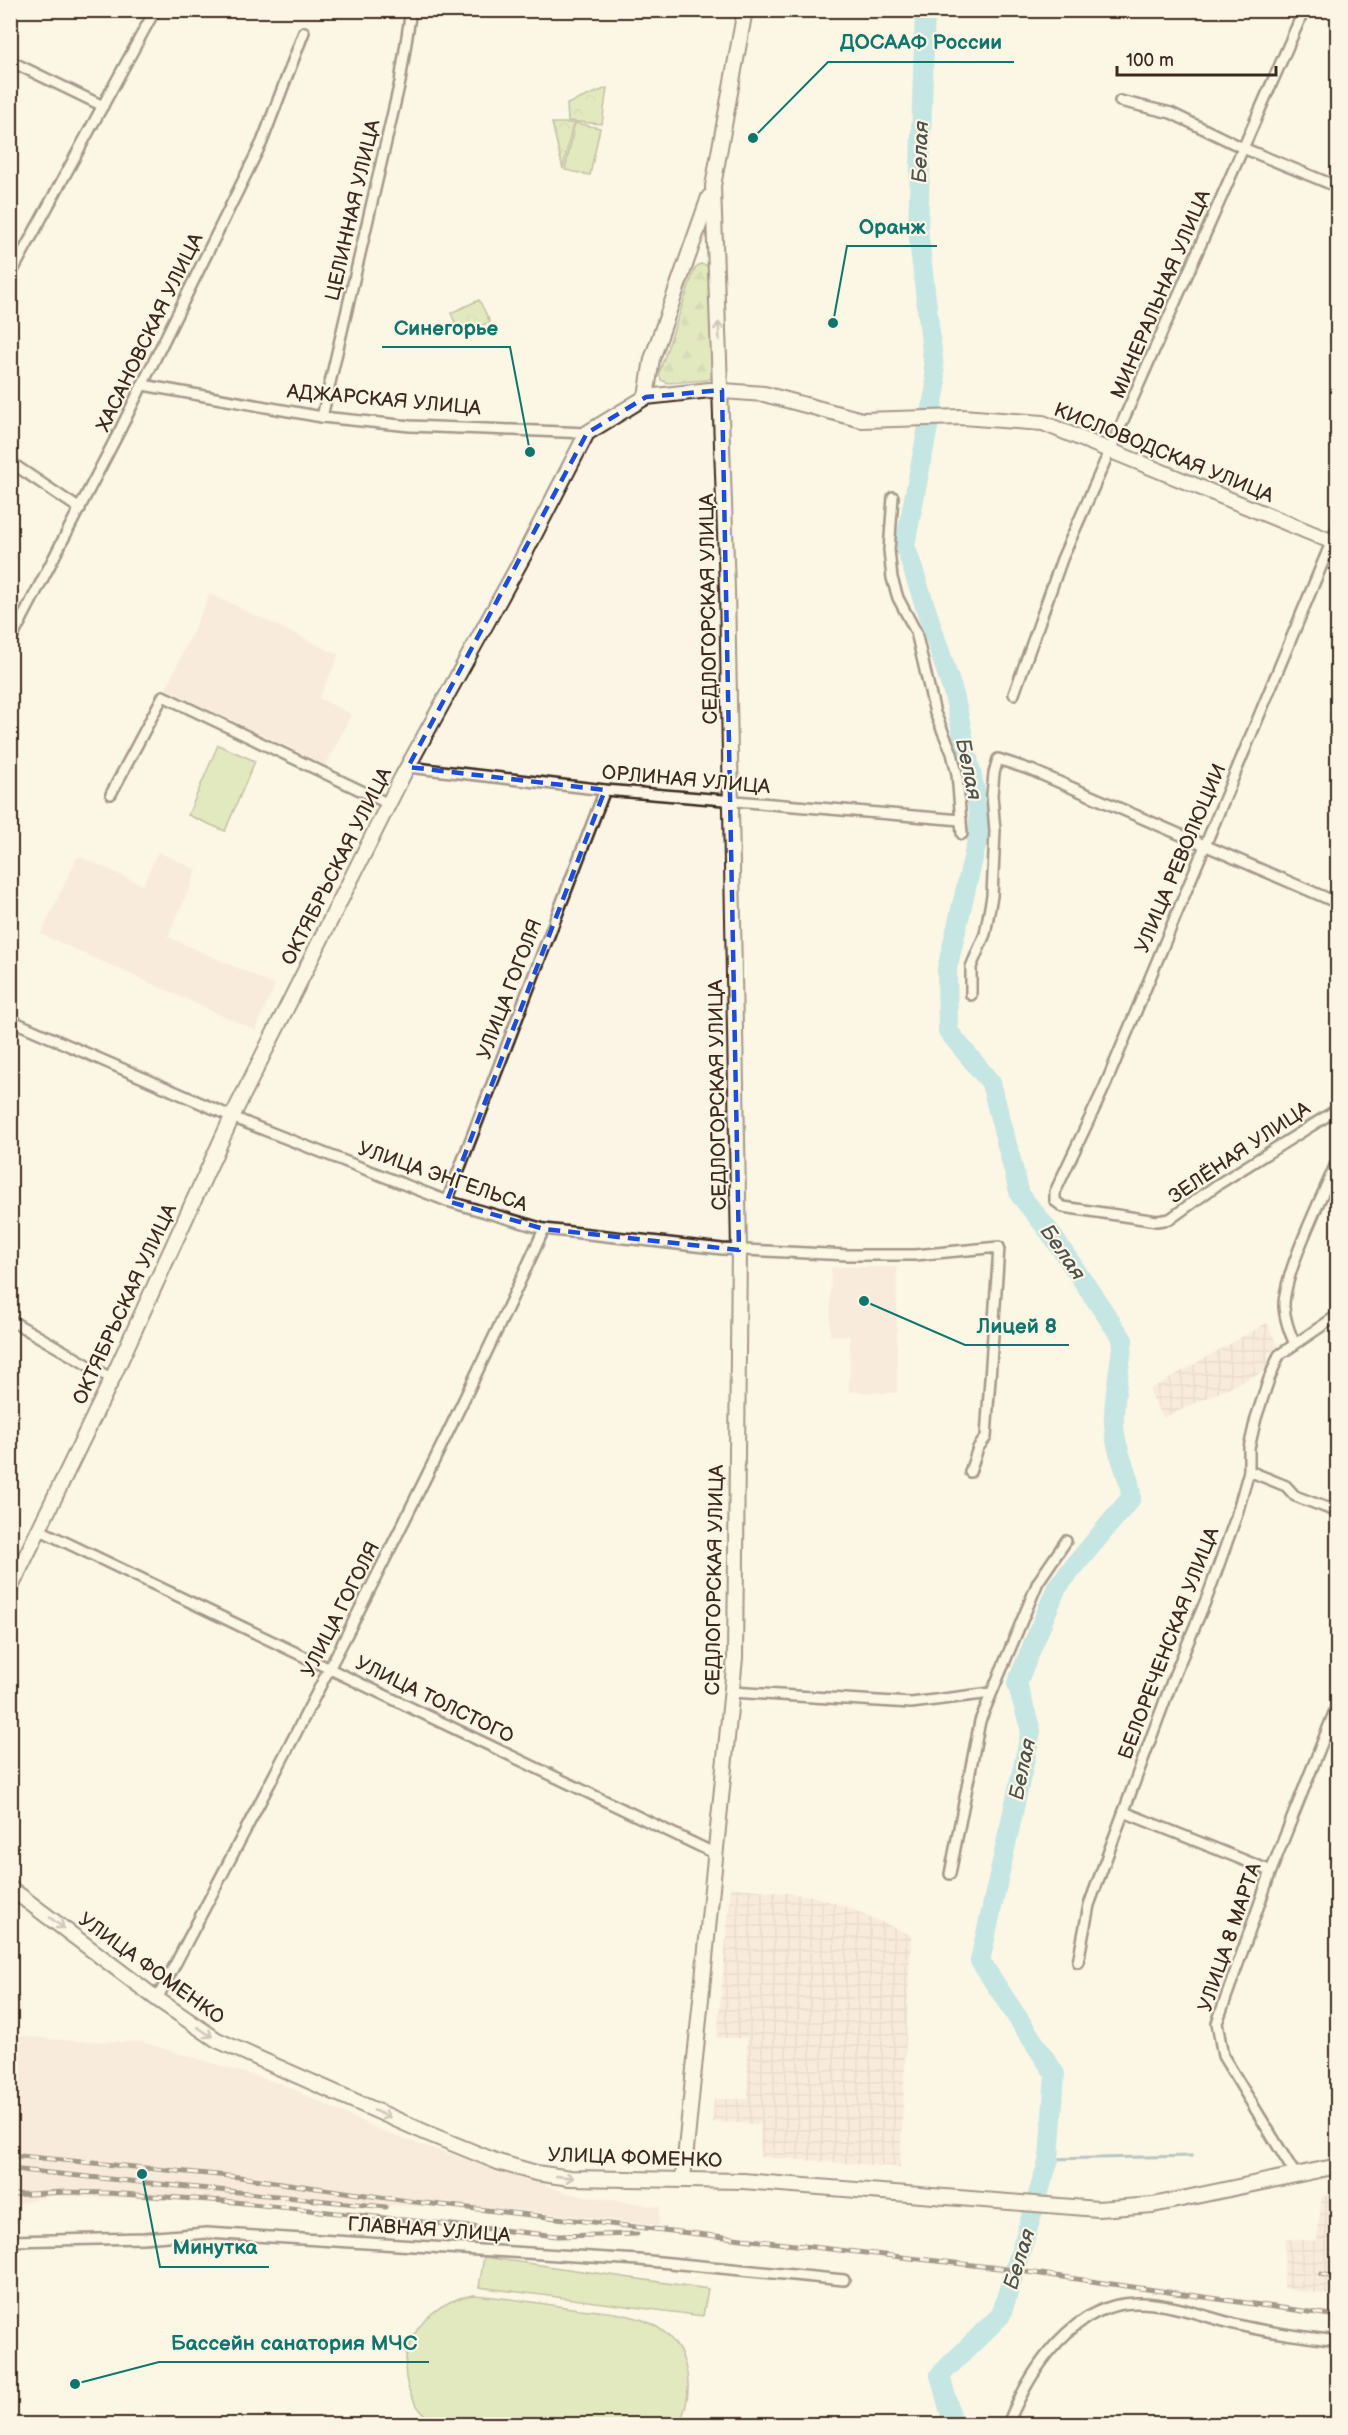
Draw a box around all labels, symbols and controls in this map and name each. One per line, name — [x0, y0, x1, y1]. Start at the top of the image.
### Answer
callout: ДОСААФ России — [828, 23, 1014, 62]
text: ДОСААФ России — [840, 30, 1002, 55]
scale bar — [1117, 39, 1276, 77]
text: 100 m — [1126, 50, 1174, 71]
street label: ЦЕЛИННАЯ УЛИЦА — [320, 116, 386, 303]
water label: Белая — [907, 120, 934, 184]
street label: МИНЕРАЛЬНАЯ УЛИЦА — [1106, 186, 1216, 402]
callout: Оранж — [847, 207, 937, 246]
text: Оранж — [859, 215, 926, 240]
street label: ХАСАНОВСКАЯ УЛИЦА — [91, 229, 209, 436]
callout: Синегорье — [382, 308, 510, 347]
text: Синегорье — [394, 316, 499, 341]
one-way arrow — [714, 322, 725, 342]
street label: АДЖАРСКАЯ УЛИЦА — [285, 379, 483, 421]
street label: КИСЛОВОДСКАЯ УЛИЦА — [1050, 398, 1278, 508]
street label: СЕДЛОГОРСКАЯ УЛИЦА — [695, 493, 723, 725]
water label: Белая — [950, 736, 987, 803]
street label: УЛИЦА РЕВОЛЮЦИИ — [1130, 760, 1232, 957]
street label: ОРЛИНАЯ УЛИЦА — [601, 761, 772, 799]
street label: ОКТЯБРЬСКАЯ УЛИЦА — [277, 763, 398, 969]
street label: УЛИЦА ГОГОЛЯ — [472, 916, 548, 1063]
street label: СЕДЛОГОРСКАЯ УЛИЦА — [704, 979, 732, 1211]
street label: ЗЕЛЁНАЯ УЛИЦА — [1164, 1095, 1316, 1209]
street label: УЛИЦА ЭНГЕЛЬСА — [355, 1137, 531, 1217]
street label: ОКТЯБРЬСКАЯ УЛИЦА — [68, 1199, 182, 1409]
water label: Белая — [1034, 1220, 1091, 1285]
callout: Лицей 8 — [965, 1306, 1069, 1345]
text: Лицей 8 — [976, 1314, 1057, 1339]
street label: СЕДЛОГОРСКАЯ УЛИЦА — [701, 1464, 729, 1696]
street label: БЕЛОРЕЧЕНСКАЯ УЛИЦА — [1114, 1523, 1225, 1763]
street label: УЛИЦА ГОГОЛЯ — [297, 1538, 385, 1681]
street label: УЛИЦА ТОЛСТОГО — [351, 1651, 518, 1749]
water label: Белая — [1004, 1736, 1041, 1802]
street label: УЛИЦА 8 МАРТА — [1193, 1859, 1267, 2015]
street label: УЛИЦА ФОМЕНКО — [74, 1908, 229, 2030]
one-way arrow — [49, 1917, 65, 1930]
one-way arrow — [196, 2026, 213, 2038]
one-way arrow — [373, 2109, 391, 2120]
street label: УЛИЦА ФОМЕНКО — [547, 2143, 723, 2173]
one-way arrow — [555, 2172, 575, 2183]
street label: ГЛАВНАЯ УЛИЦА — [347, 2212, 512, 2248]
water label: Белая — [998, 2225, 1041, 2293]
callout: Минутка — [160, 2228, 269, 2267]
text: Минутка — [172, 2235, 258, 2260]
callout: Бассейн санатория МЧС — [159, 2323, 429, 2362]
text: Бассейн санатория МЧС — [171, 2331, 418, 2356]

